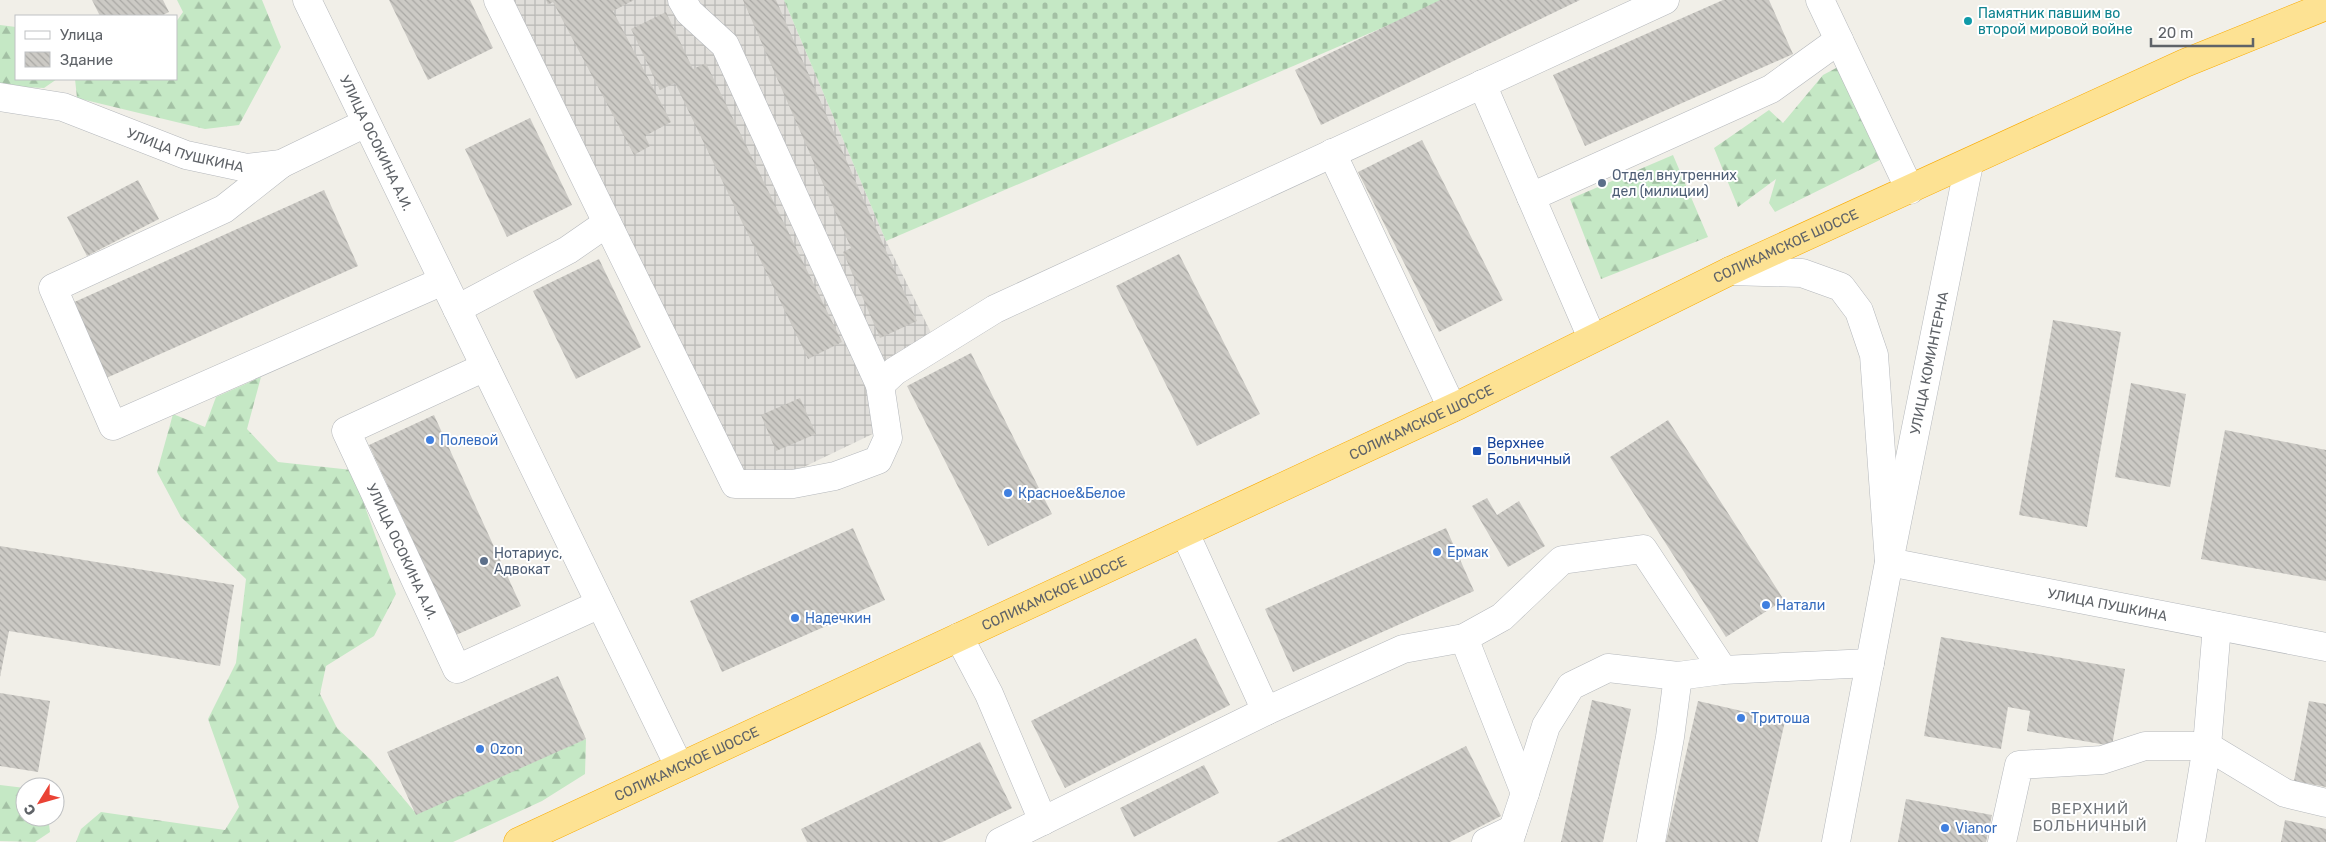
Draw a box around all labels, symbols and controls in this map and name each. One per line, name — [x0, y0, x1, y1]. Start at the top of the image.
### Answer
place label: Памятник павшим во второй мировой войне — [1978, 5, 2133, 38]
legend — [15, 15, 178, 80]
marker: Памятник павшим во второй мировой войне — [1962, 15, 1974, 27]
scale bar — [2151, 15, 2254, 47]
text: 20 m — [2158, 24, 2193, 42]
text: Улица — [60, 26, 103, 44]
text: Здание — [60, 51, 113, 69]
street label: УЛИЦА ОСОКИНА А.И. — [336, 73, 417, 213]
street label: УЛИЦА ПУШКИНА — [125, 124, 246, 176]
place label: Отдел внутренних дел (милиции) — [1612, 167, 1737, 200]
marker: Отдел внутренних дел (милиции) — [1596, 177, 1608, 189]
street label: СОЛИКАМСКОЕ ШОССЕ — [1710, 205, 1861, 286]
street label: УЛИЦА КОМИНТЕРНА — [1906, 289, 1952, 436]
street label: СОЛИКАМСКОЕ ШОССЕ — [1346, 381, 1496, 463]
place label: Полевой — [440, 432, 498, 449]
marker: Полевой — [424, 434, 436, 446]
place label: Верхнее Больничный — [1487, 435, 1571, 468]
marker: Верхнее Больничный — [1471, 445, 1483, 457]
street label: УЛИЦА ОСОКИНА А.И. — [363, 481, 441, 622]
place label: Красное&Белое — [1018, 485, 1126, 502]
marker: Красное&Белое — [1002, 487, 1014, 499]
place label: Ермак — [1447, 544, 1489, 561]
place label: Нотариус, Адвокат — [494, 545, 562, 578]
marker: Ермак — [1431, 546, 1443, 558]
street label: СОЛИКАМСКОЕ ШОССЕ — [979, 552, 1129, 634]
marker: Нотариус, Адвокат — [478, 555, 490, 567]
street label: УЛИЦА ПУШКИНА — [2046, 585, 2169, 625]
place label: Натали — [1776, 597, 1825, 614]
marker: Натали — [1760, 599, 1772, 611]
place label: Надечкин — [805, 610, 871, 627]
marker: Надечкин — [789, 612, 801, 624]
place label: Тритоша — [1751, 710, 1810, 727]
marker: Тритоша — [1735, 712, 1747, 724]
street label: СОЛИКАМСКОЕ ШОССЕ — [612, 723, 762, 805]
place label: Ozon — [490, 741, 523, 758]
marker: Ozon — [474, 743, 486, 755]
north arrow — [15, 777, 65, 827]
text: С — [20, 800, 40, 819]
district label: ВЕРХНИЙ БОЛЬНИЧНЫЙ — [2032, 800, 2148, 835]
place label: Vianor — [1955, 820, 1998, 837]
marker: Vianor — [1939, 822, 1951, 834]

